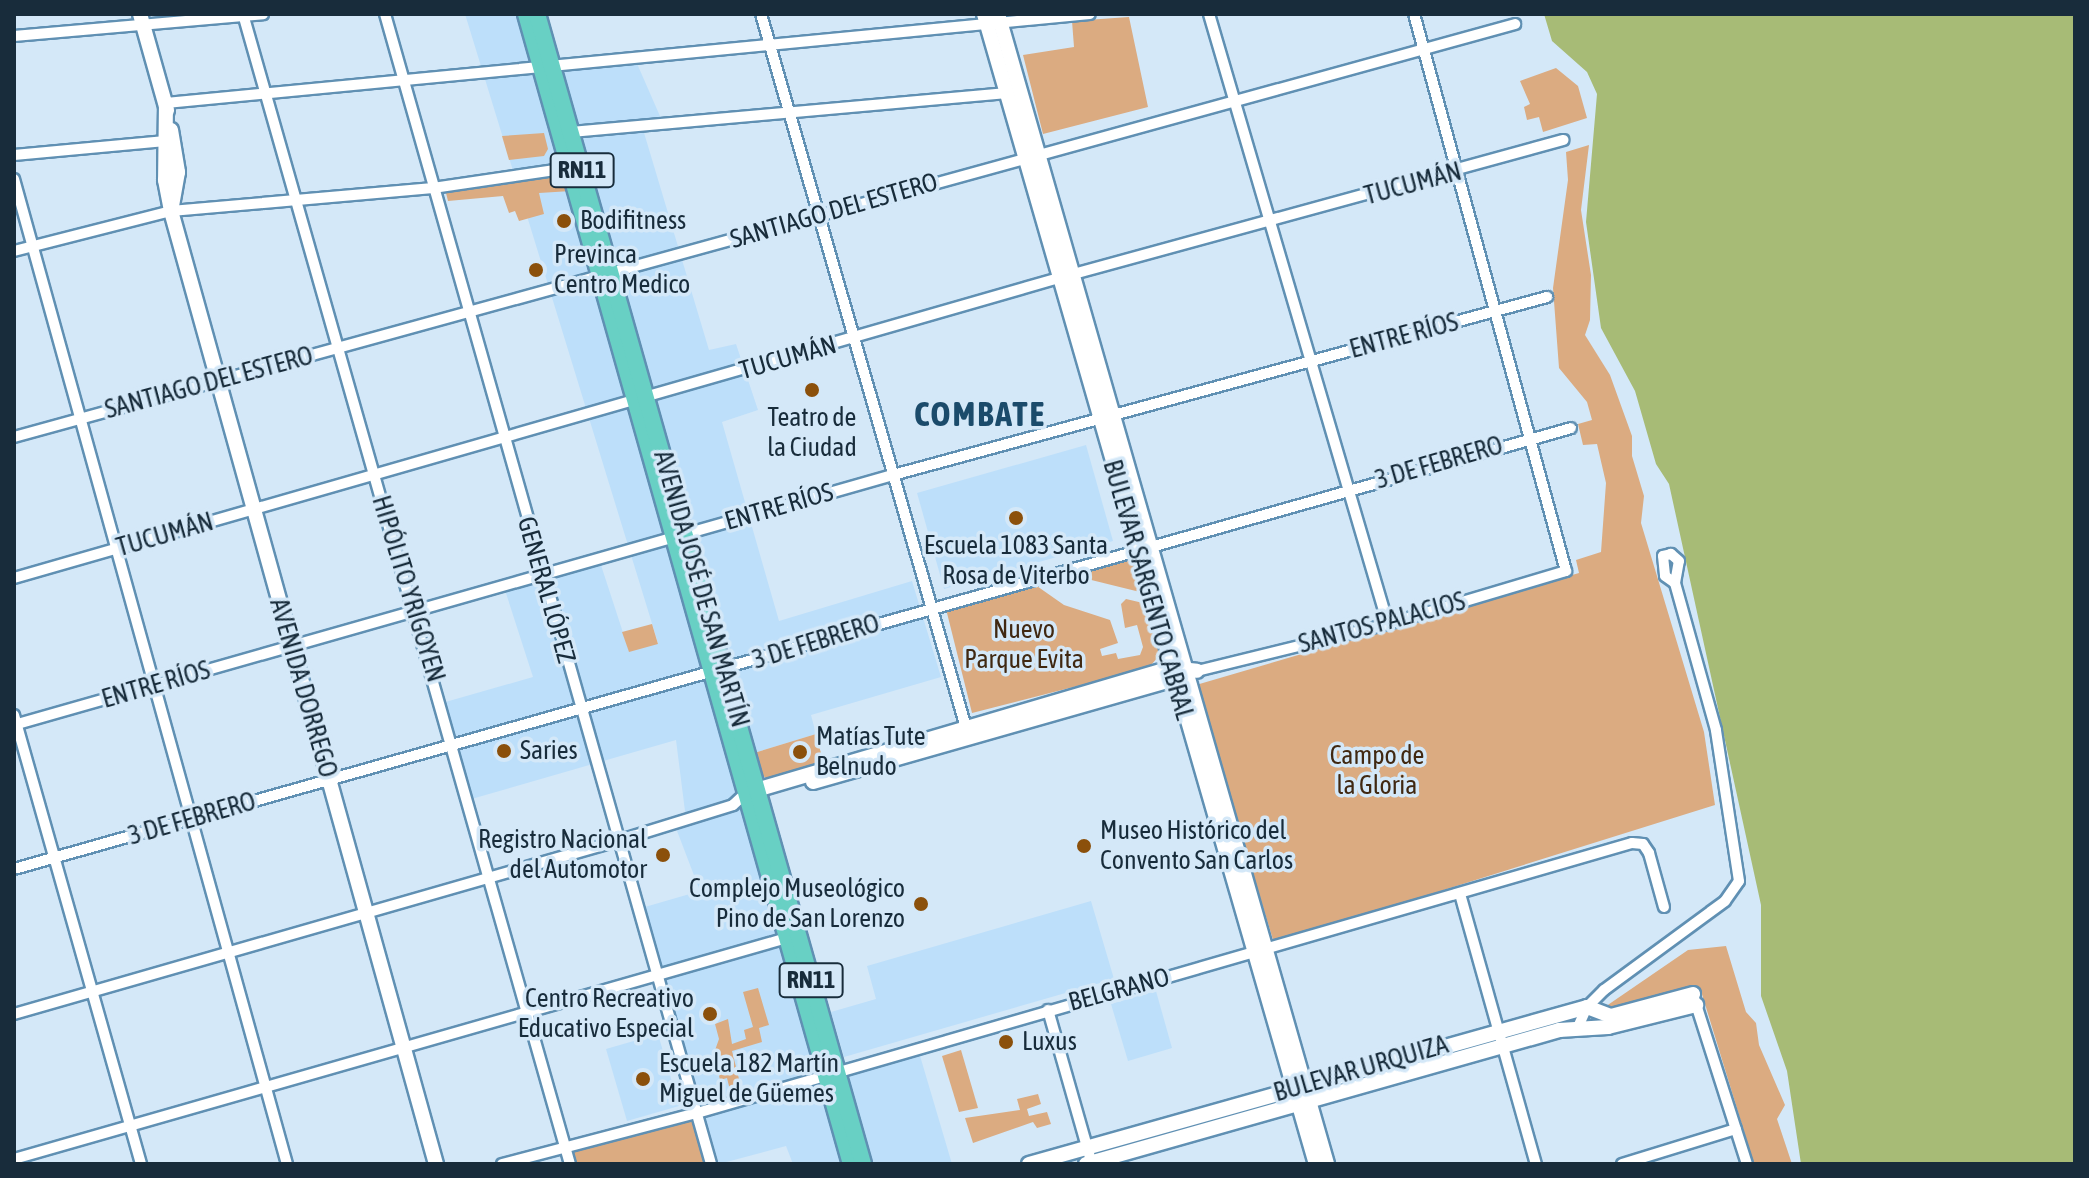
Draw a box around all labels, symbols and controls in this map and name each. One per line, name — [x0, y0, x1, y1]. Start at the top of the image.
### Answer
road number: RN11 — [548, 150, 616, 190]
street label: TUCUMÁN — [1361, 156, 1465, 212]
street label: SANTIAGO DEL ESTERO — [727, 167, 941, 255]
place label: Bodifitness — [580, 205, 686, 237]
marker: Bodifitness — [555, 212, 573, 230]
place label: Previnca Centro Medico — [554, 239, 690, 300]
marker: Previnca Centro Medico — [525, 259, 547, 281]
street label: ENTRE RÍOS — [1346, 307, 1462, 365]
street label: TUCUMÁN — [736, 329, 840, 387]
street label: SANTIAGO DEL ESTERO — [102, 340, 316, 426]
marker: Teatro de la Ciudad — [803, 381, 821, 399]
district label: COMBATE — [914, 394, 1046, 434]
place label: Teatro de la Ciudad — [767, 402, 857, 464]
street label: 3 DE FEBRERO — [1372, 430, 1506, 496]
street label: AVENIDA JOSÉ DE SAN MARTÍN — [647, 447, 755, 731]
street label: BULEVAR SARGENTO CABRAL — [1096, 456, 1200, 724]
street label: ENTRE RÍOS — [721, 477, 837, 537]
street label: HIPÓLITO YRIGOYEN — [365, 492, 451, 686]
street label: TUCUMÁN — [113, 506, 217, 564]
marker: Escuela 1083 Santa Rosa de Viterbo — [1007, 509, 1025, 527]
street label: GENERAL LÓPEZ — [510, 513, 582, 667]
place label: Escuela 1083 Santa Rosa de Viterbo — [924, 530, 1108, 592]
street label: SANTOS PALACIOS — [1295, 586, 1469, 660]
street label: AVENIDA DORREGO — [263, 595, 343, 781]
street label: 3 DE FEBRERO — [749, 608, 883, 676]
park label: Nuevo Parque Evita — [964, 614, 1084, 676]
street label: ENTRE RÍOS — [98, 655, 214, 715]
place label: Matías Tute Belnudo — [816, 721, 926, 782]
place label: Saries — [520, 735, 578, 767]
park label: Campo de la Gloria — [1330, 740, 1424, 802]
marker: Saries — [495, 742, 513, 760]
marker: Matías Tute Belnudo — [791, 743, 809, 761]
street label: 3 DE FEBRERO — [125, 786, 259, 852]
place label: Museo Histórico del Convento San Carlos — [1100, 815, 1293, 876]
place label: Registro Nacional del Automotor — [478, 824, 647, 886]
marker: Museo Histórico del Convento San Carlos — [1075, 837, 1093, 855]
marker: Registro Nacional del Automotor — [654, 846, 672, 864]
place label: Complejo Museológico Pino de San Lorenzo — [689, 873, 905, 934]
marker: Complejo Museológico Pino de San Lorenzo — [912, 895, 930, 913]
road number: RN11 — [777, 960, 845, 1000]
street label: BELGRANO — [1065, 962, 1173, 1018]
place label: Centro Recreativo Educativo Especial — [518, 983, 694, 1044]
marker: Centro Recreativo Educativo Especial — [701, 1005, 719, 1023]
place label: Luxus — [1022, 1026, 1077, 1058]
street label: BULEVAR URQUIZA — [1270, 1029, 1452, 1109]
marker: Luxus — [997, 1033, 1015, 1051]
place label: Escuela 182 Martín Miguel de Güemes — [659, 1048, 839, 1110]
marker: Escuela 182 Martín Miguel de Güemes — [634, 1070, 652, 1088]

